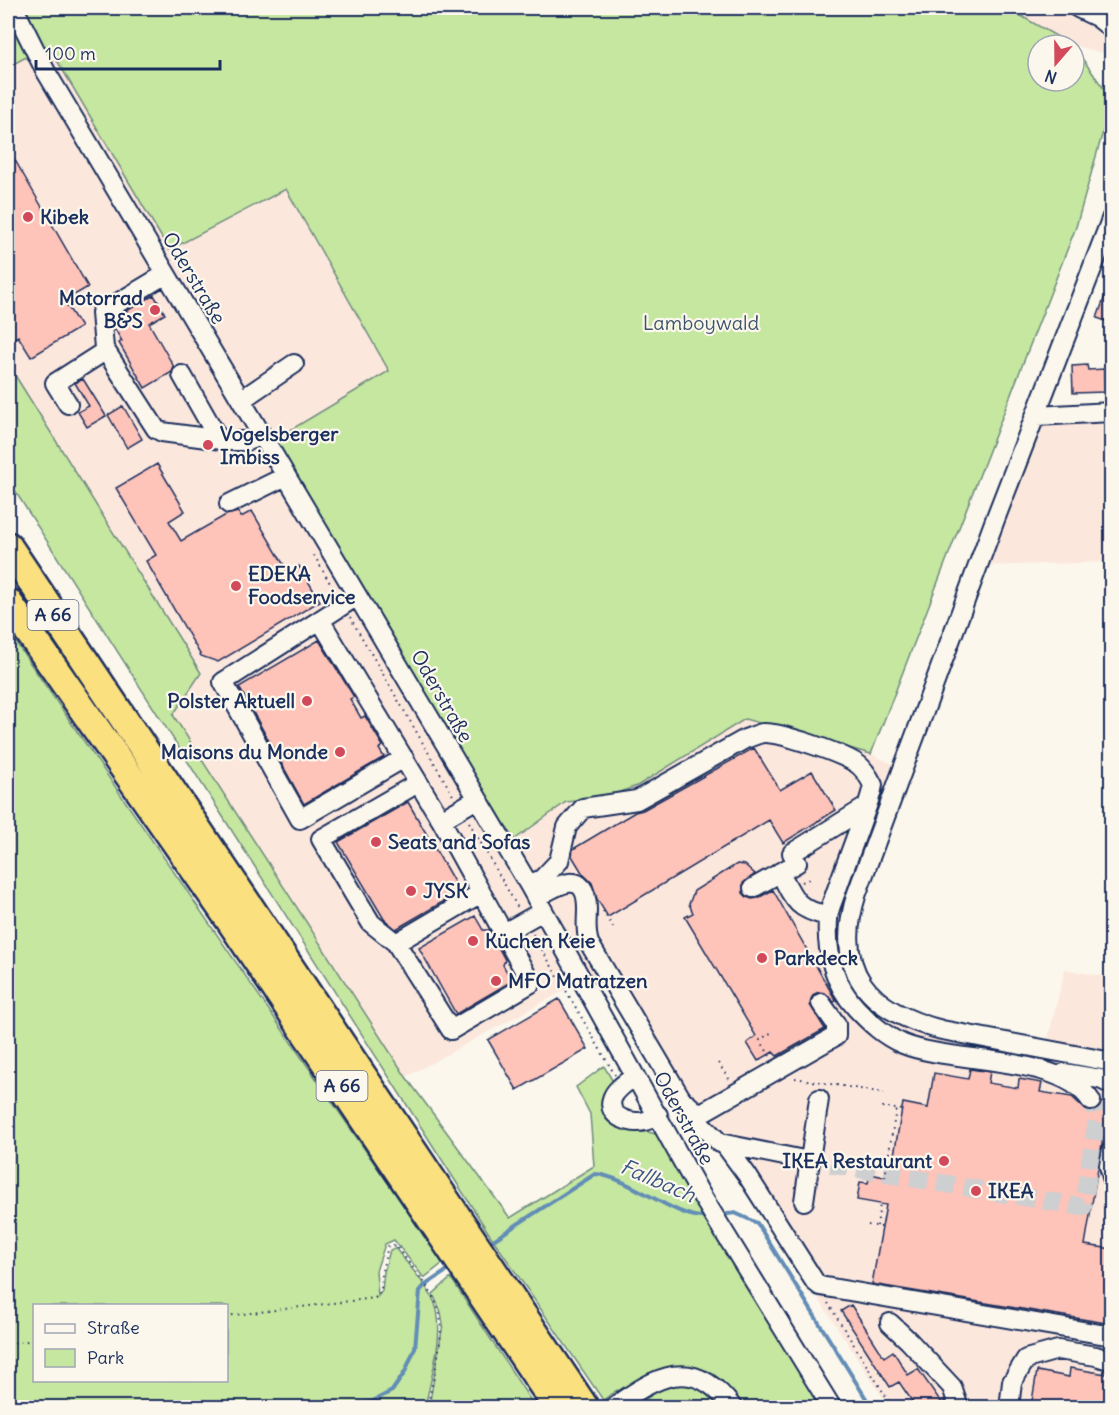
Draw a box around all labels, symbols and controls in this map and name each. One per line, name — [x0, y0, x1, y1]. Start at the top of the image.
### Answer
scale bar — [36, 33, 220, 71]
north arrow — [1026, 33, 1086, 93]
text: 100 m — [45, 42, 96, 65]
text: N — [1042, 66, 1059, 88]
place label: Kibek — [40, 204, 89, 229]
marker: Kibek — [21, 210, 35, 224]
street label: Oderstraße — [157, 227, 232, 328]
place label: Motorrad B&S — [59, 285, 143, 333]
marker: Motorrad B&S — [148, 303, 162, 317]
park label: Lamboywald — [643, 310, 760, 335]
place label: Vogelsberger Imbiss — [220, 421, 339, 469]
marker: Vogelsberger Imbiss — [201, 438, 215, 452]
place label: EDEKA Foodservice — [248, 561, 356, 609]
marker: EDEKA Foodservice — [229, 579, 243, 593]
road number: A 66 — [28, 600, 78, 630]
street label: Oderstraße — [406, 645, 479, 747]
place label: Polster Aktuell — [167, 688, 295, 713]
marker: Polster Aktuell — [300, 694, 314, 708]
place label: Maisons du Monde — [161, 739, 328, 764]
marker: Maisons du Monde — [333, 745, 347, 759]
place label: Seats and Sofas — [388, 829, 530, 854]
marker: Seats and Sofas — [369, 835, 383, 849]
place label: JYSK — [423, 878, 469, 903]
marker: JYSK — [404, 884, 418, 898]
place label: Küchen Keie — [485, 928, 596, 953]
marker: Küchen Keie — [466, 934, 480, 948]
place label: Parkdeck — [774, 945, 858, 970]
marker: Parkdeck — [755, 951, 769, 965]
place label: MFO Matratzen — [508, 968, 648, 993]
marker: MFO Matratzen — [489, 974, 503, 988]
street label: Oderstraße — [649, 1067, 720, 1169]
road number: A 66 — [316, 1071, 368, 1101]
place label: IKEA Restaurant — [782, 1148, 932, 1173]
water label: Fallbach — [617, 1153, 700, 1209]
marker: IKEA Restaurant — [937, 1154, 951, 1168]
place label: IKEA — [988, 1178, 1034, 1203]
marker: IKEA — [969, 1184, 983, 1198]
legend — [33, 1304, 228, 1382]
text: Straße — [87, 1316, 140, 1339]
text: Park — [87, 1346, 124, 1369]

